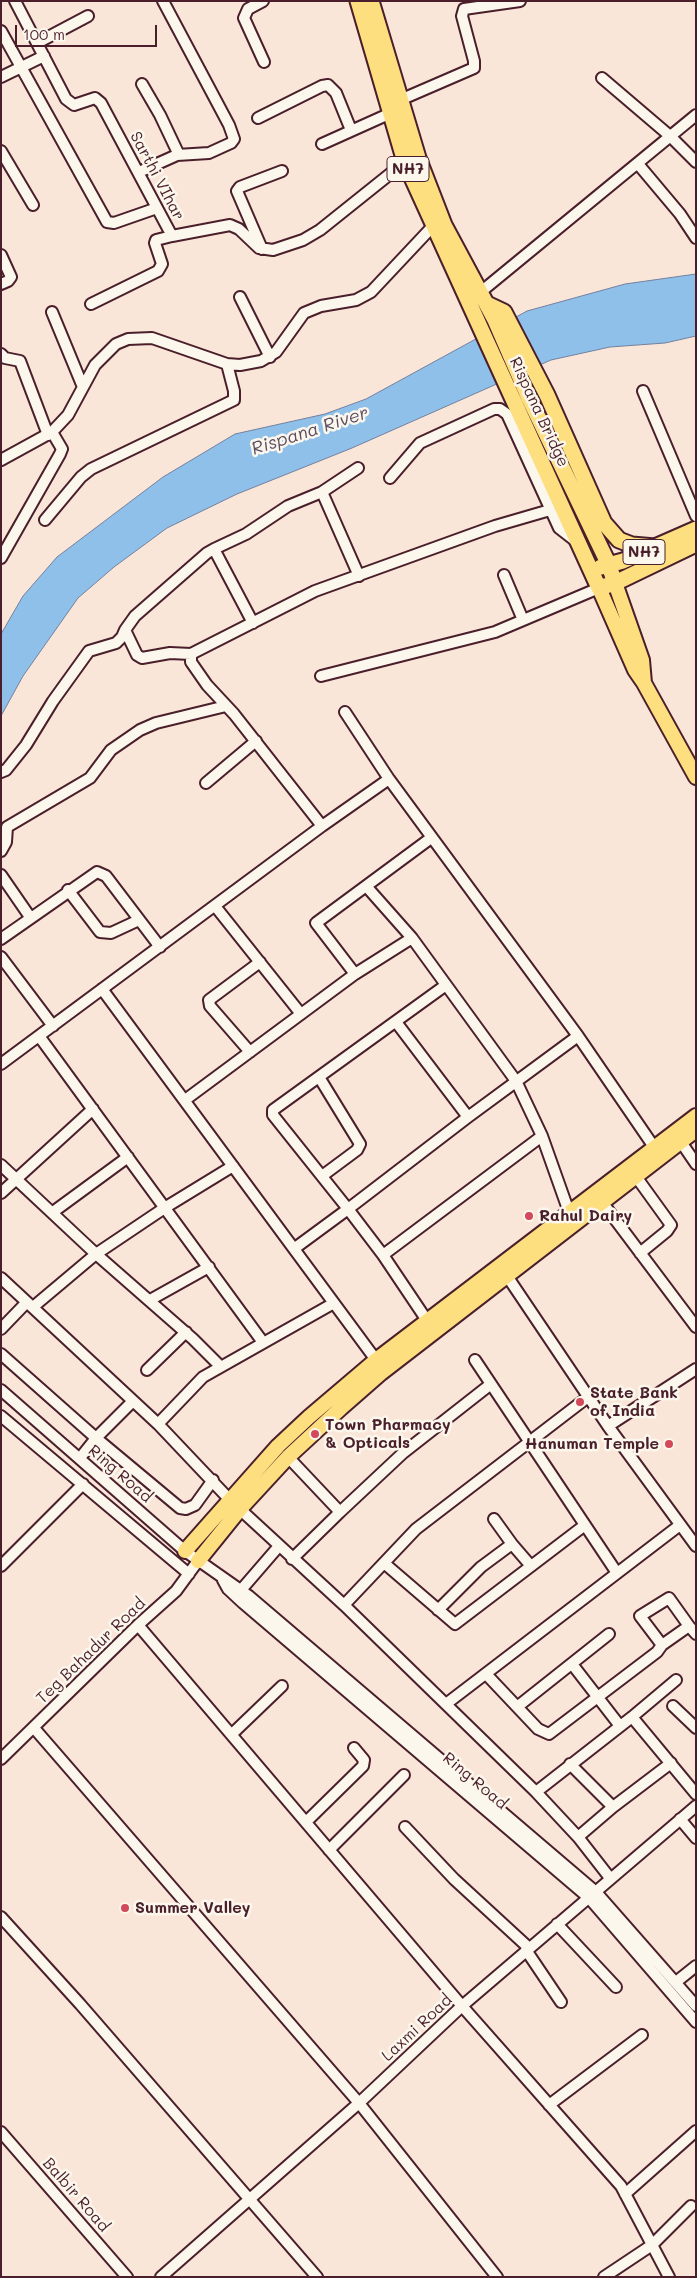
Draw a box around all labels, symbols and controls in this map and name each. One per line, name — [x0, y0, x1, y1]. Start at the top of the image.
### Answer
scale bar — [18, 15, 160, 47]
text: 100 m — [23, 24, 65, 44]
street label: Sarthi VIhar — [126, 128, 188, 224]
road number: NH7 — [387, 156, 429, 182]
street label: Rispana Bridge — [505, 354, 573, 470]
water label: Rispana River — [249, 402, 371, 460]
road number: NH7 — [623, 540, 665, 564]
place label: Rahul Dairy — [539, 1206, 632, 1226]
marker: Rahul Dairy — [523, 1210, 535, 1222]
place label: State Bank of India — [590, 1383, 678, 1421]
marker: State Bank of India — [574, 1396, 586, 1408]
place label: Town Pharmacy & Opticals — [325, 1415, 451, 1453]
marker: Town Pharmacy & Opticals — [309, 1428, 321, 1440]
place label: Hanuman Temple — [525, 1434, 659, 1454]
marker: Hanuman Temple — [663, 1438, 675, 1450]
street label: Ring Road — [84, 1441, 156, 1507]
street label: Teg Bahadur Road — [33, 1594, 149, 1708]
street label: Ring Road — [439, 1748, 511, 1814]
place label: Summer Valley — [135, 1898, 250, 1918]
marker: Summer Valley — [119, 1902, 131, 1914]
street label: Laxmi Road — [378, 1991, 456, 2065]
street label: Balbir Road — [39, 2154, 113, 2236]

